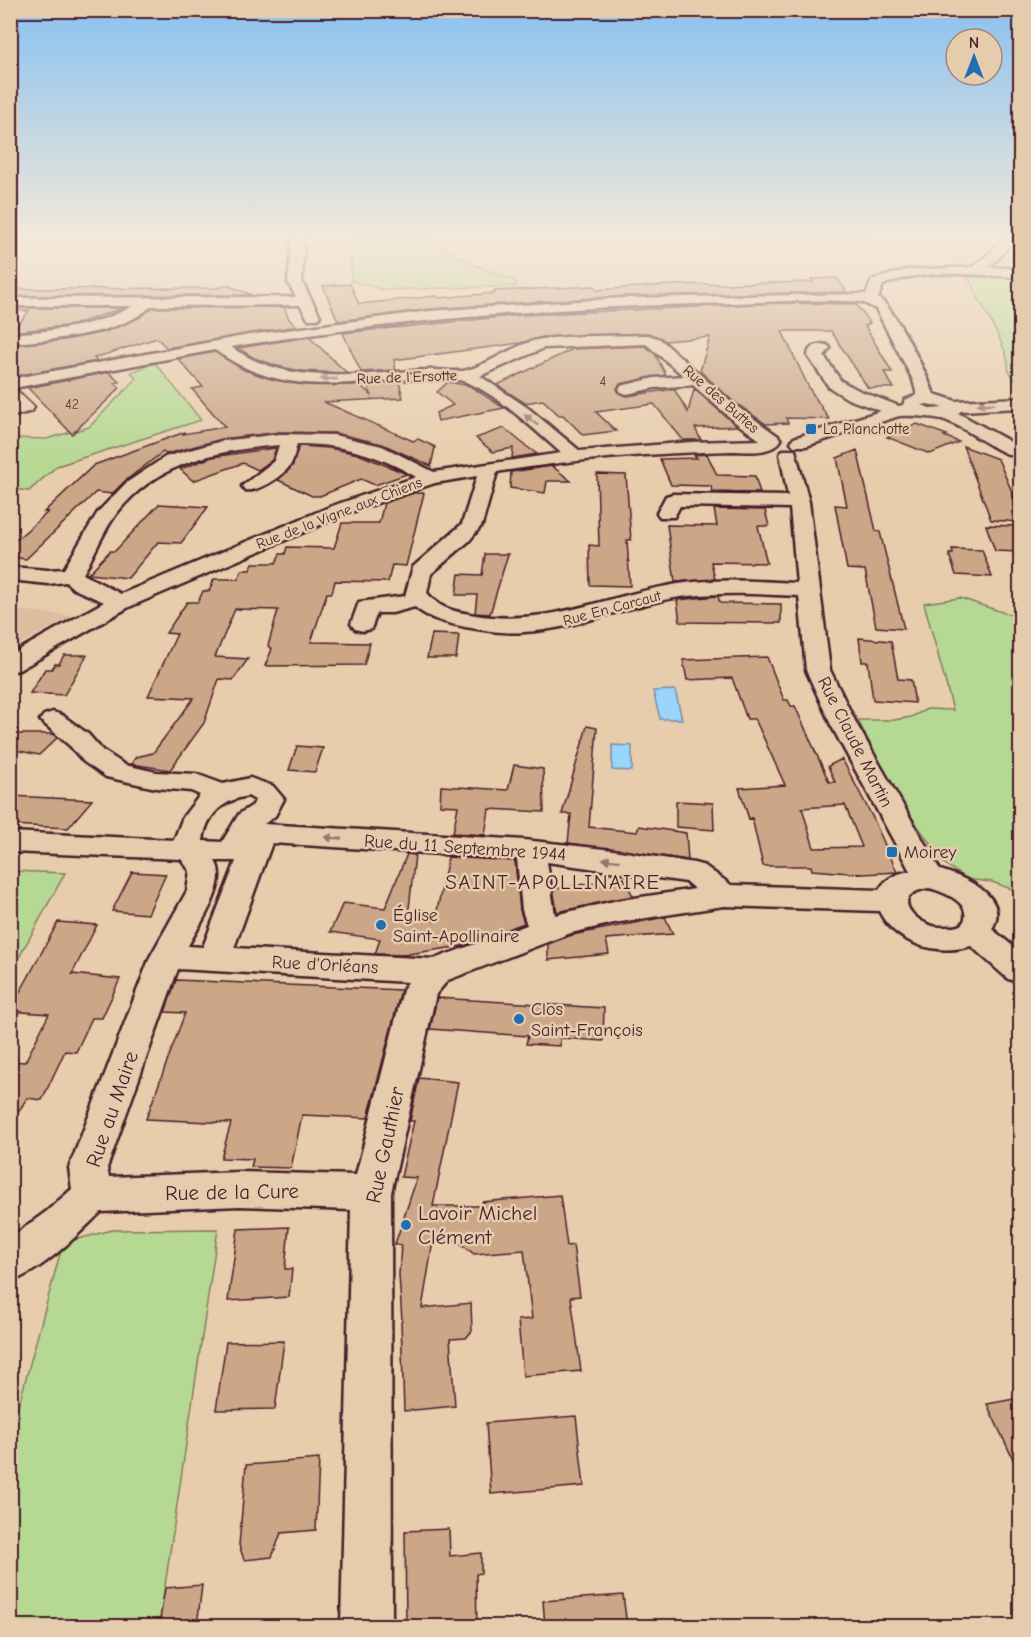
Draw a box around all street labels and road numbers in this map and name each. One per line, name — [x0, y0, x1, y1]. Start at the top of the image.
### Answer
street label: Rue des Buttes — [679, 361, 763, 437]
street label: Rue de l'Ersotte — [356, 366, 458, 388]
street label: Rue de la Vigne aux Chiens — [254, 473, 424, 553]
street label: Rue En Carcaut — [561, 586, 664, 630]
street label: Rue Claude Martin — [813, 673, 897, 811]
street label: Rue du 11 Septembre 1944 — [363, 830, 567, 866]
street label: Rue d'Orléans — [271, 952, 379, 978]
street label: Rue au Maire — [81, 1048, 143, 1170]
street label: Rue Gauthier — [361, 1084, 409, 1205]
street label: Rue de la Cure — [165, 1179, 299, 1205]

